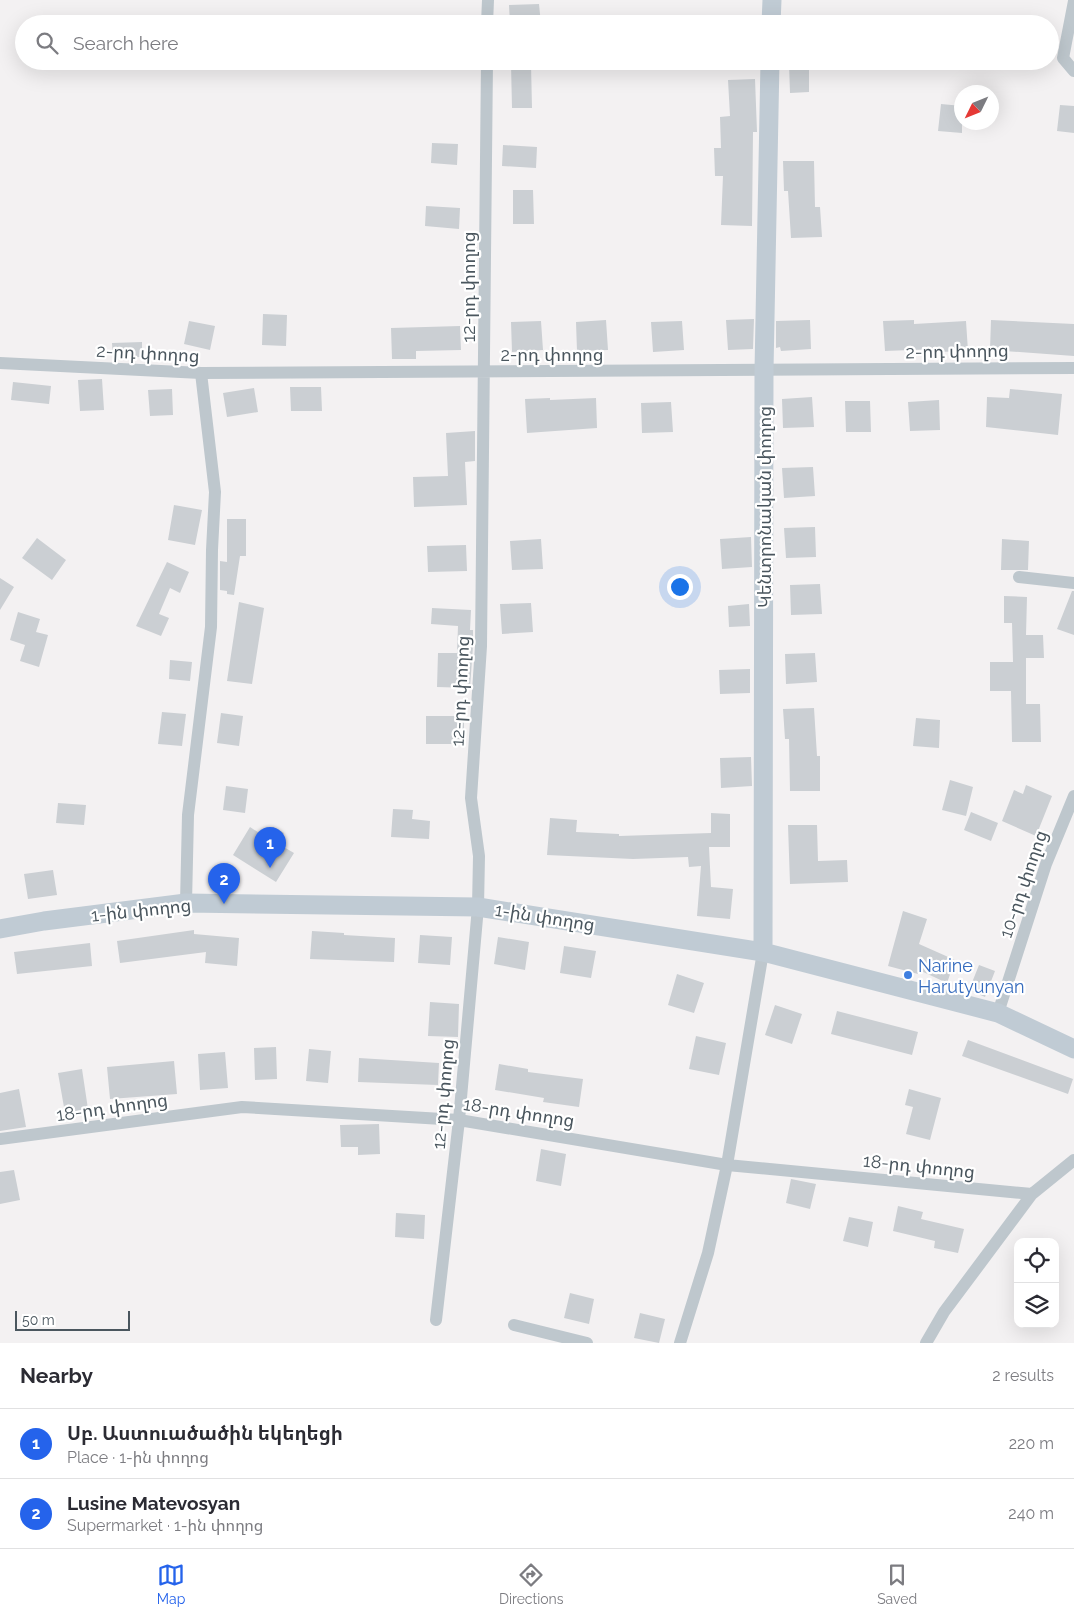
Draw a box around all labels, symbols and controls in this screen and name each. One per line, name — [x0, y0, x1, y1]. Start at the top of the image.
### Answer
search box — [15, 15, 1059, 70]
icon: search — [33, 29, 61, 57]
text: Search here — [73, 32, 179, 54]
north arrow — [954, 85, 999, 130]
street label: 12-րդ փողոց — [458, 232, 479, 342]
street label: 2-րդ փողոց — [96, 340, 200, 366]
street label: 2-րդ փողոց — [905, 340, 1009, 362]
street label: 2-րդ փողոց — [500, 344, 604, 365]
street label: Կենտրոնական փողոց — [754, 406, 775, 608]
your location — [667, 574, 693, 600]
street label: 12-րդ փողոց — [447, 635, 473, 747]
pin: 1 — [254, 827, 286, 868]
street label: 10-րդ փողոց — [995, 827, 1051, 941]
pin: 2 — [208, 863, 240, 904]
street label: 1-ին փողոց — [90, 894, 192, 926]
street label: 1-ին փողոց — [494, 899, 596, 935]
place label: Narine Harutyunyan — [918, 955, 1025, 997]
marker: Narine Harutyunyan — [902, 969, 914, 981]
street label: 12-րդ փողոց — [428, 1038, 458, 1150]
street label: 18-րդ փողոց — [55, 1089, 169, 1125]
street label: 18-րդ փողոց — [462, 1093, 576, 1131]
street label: 18-րդ փողոց — [862, 1150, 976, 1182]
map controls — [1014, 1238, 1059, 1328]
button: locate — [1014, 1238, 1059, 1283]
button: layers — [1014, 1283, 1059, 1328]
scale bar — [15, 1308, 130, 1331]
text: 50 m — [22, 1312, 55, 1328]
text: Nearby — [20, 1363, 93, 1388]
text: 2 results — [992, 1366, 1054, 1385]
text: Սբ. Աստուածածին եկեղեցի — [67, 1422, 343, 1444]
text: 1 — [32, 1434, 40, 1453]
text: 220 m — [1009, 1434, 1054, 1453]
text: Place · 1-ին փողոց — [67, 1448, 209, 1467]
text: Lusine Matevosyan — [67, 1492, 240, 1514]
text: 2 — [31, 1504, 41, 1523]
text: 240 m — [1008, 1504, 1054, 1523]
text: Supermarket · 1-ին փողոց — [67, 1516, 263, 1535]
tab: Map — [157, 1561, 185, 1607]
tab: Directions — [499, 1561, 564, 1607]
tab: Saved — [877, 1561, 917, 1607]

